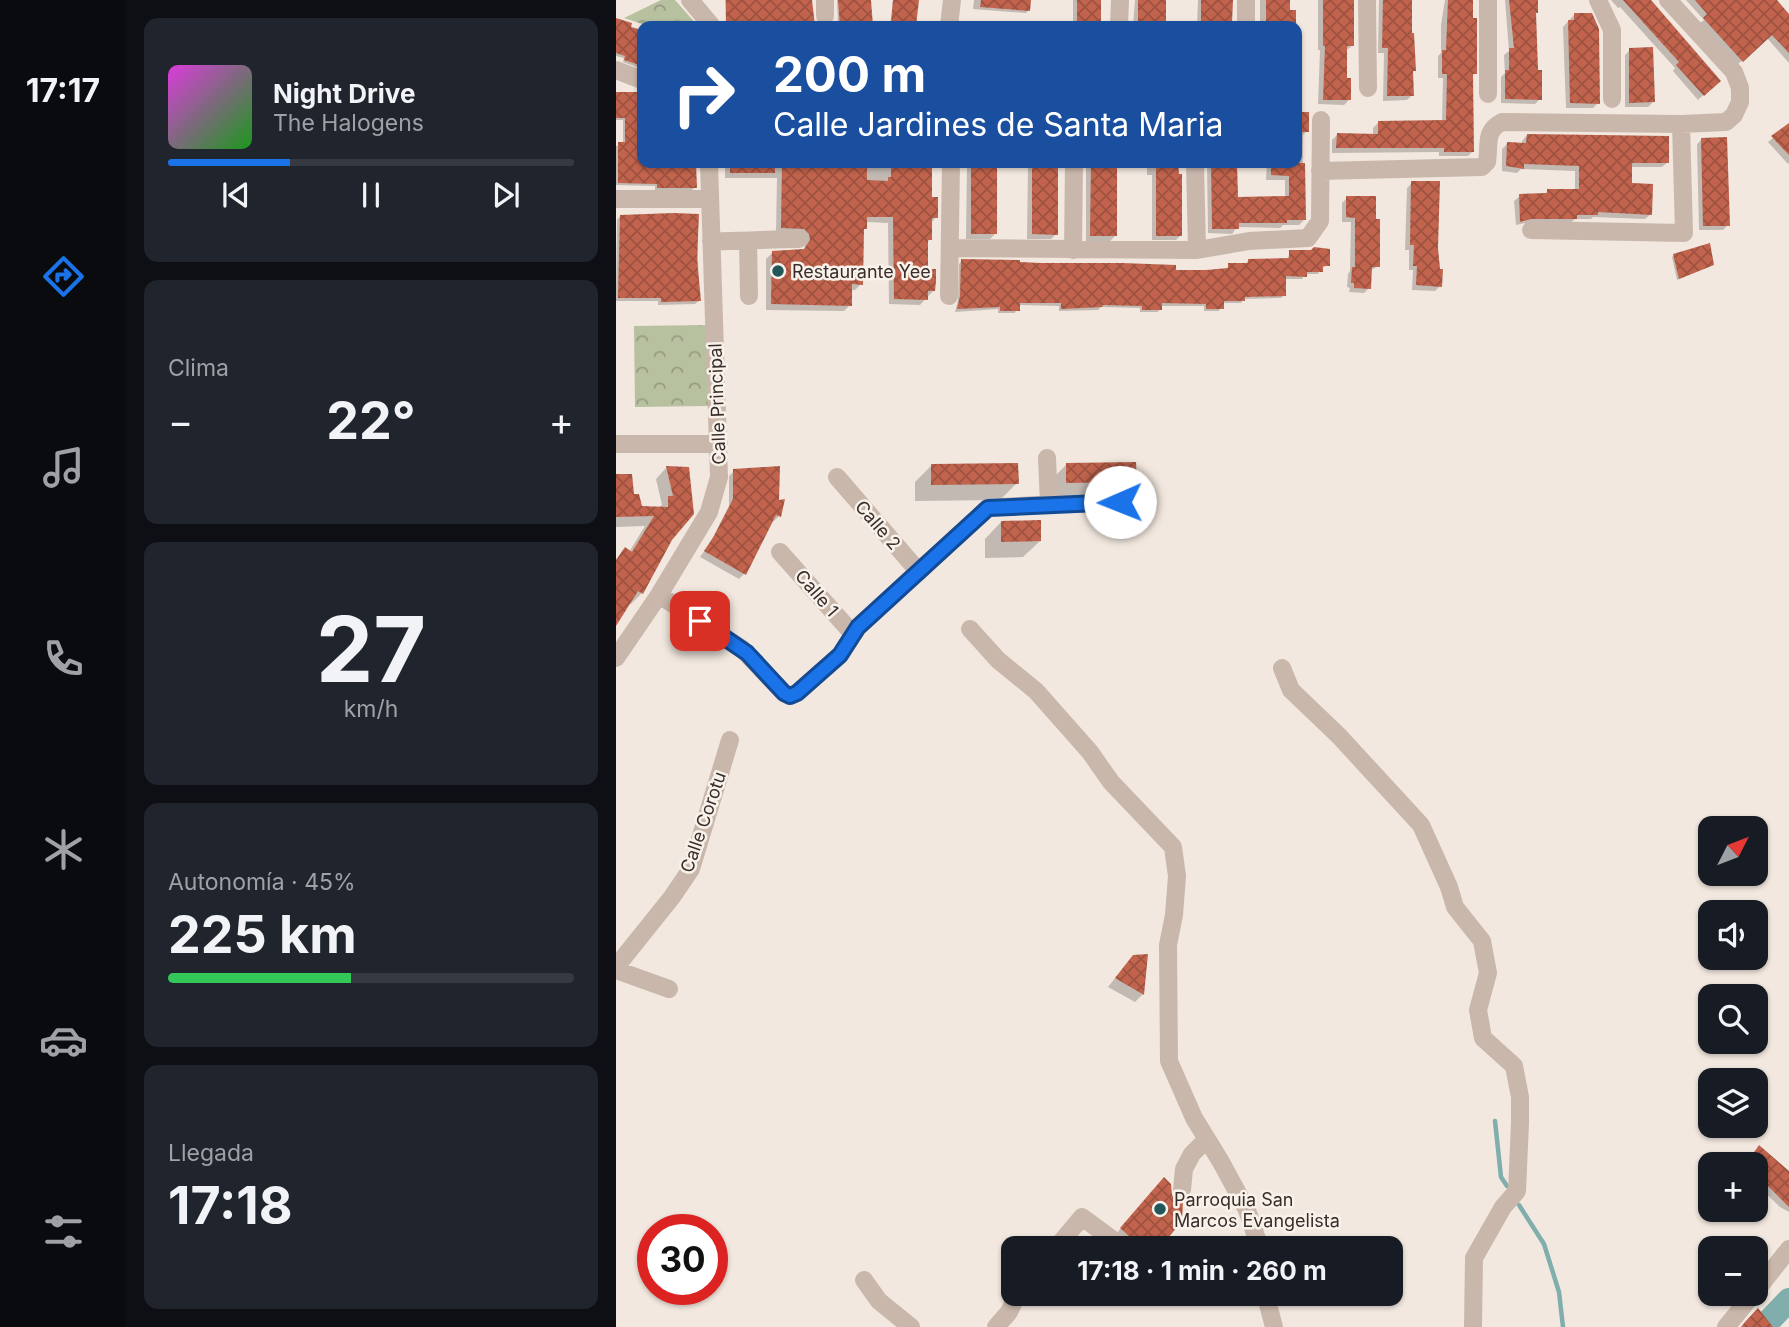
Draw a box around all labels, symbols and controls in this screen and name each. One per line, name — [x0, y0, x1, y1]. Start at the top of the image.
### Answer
text: 200 m — [773, 45, 926, 104]
icon: right — [658, 49, 749, 140]
text: 17:17 — [26, 71, 100, 110]
text: Night Drive — [273, 78, 415, 109]
text: Calle Jardines de Santa Maria — [773, 105, 1223, 144]
text: The Halogens — [273, 109, 424, 137]
icon: previous — [217, 176, 255, 214]
icon: pause — [352, 176, 390, 214]
icon: next — [487, 176, 525, 214]
icon: directions — [39, 252, 88, 301]
place label: Restaurante Yee — [792, 261, 931, 282]
marker: Restaurante Yee — [770, 263, 786, 279]
street label: Calle Principal — [704, 343, 730, 465]
text: Clima — [168, 354, 229, 382]
text: 22° — [326, 389, 416, 452]
text: − — [168, 398, 193, 444]
text: + — [549, 398, 574, 444]
icon: music — [39, 443, 88, 492]
position arrow — [1083, 465, 1157, 539]
street label: Calle 2 — [851, 496, 905, 554]
street label: Calle 1 — [791, 565, 843, 621]
pin — [670, 591, 730, 651]
text: 27 — [316, 594, 426, 704]
icon: arrive — [681, 602, 719, 640]
icon: phone — [39, 634, 88, 683]
text: km/h — [344, 695, 398, 723]
street label: Calle Corotu — [676, 769, 730, 875]
north arrow — [1698, 816, 1768, 886]
map controls — [1698, 816, 1768, 1306]
icon: climate — [39, 825, 88, 874]
text: Autonomía · 45% — [168, 868, 356, 896]
button: sound — [1698, 900, 1768, 970]
text: 225 km — [168, 903, 357, 966]
button: search — [1698, 984, 1768, 1054]
icon: car — [39, 1016, 88, 1065]
button: layers — [1698, 1068, 1768, 1138]
text: Llegada — [168, 1139, 254, 1167]
button: + — [1698, 1152, 1768, 1222]
text: 17:18 — [168, 1174, 293, 1237]
place label: Parroquia San Marcos Evangelista — [1174, 1189, 1340, 1231]
marker: Parroquia San Marcos Evangelista — [1152, 1201, 1168, 1217]
icon: filters — [39, 1207, 88, 1256]
speed limit sign: 30 — [637, 1214, 728, 1305]
button: − — [1698, 1236, 1768, 1306]
text: 17:18 · 1 min · 260 m — [1077, 1255, 1327, 1286]

